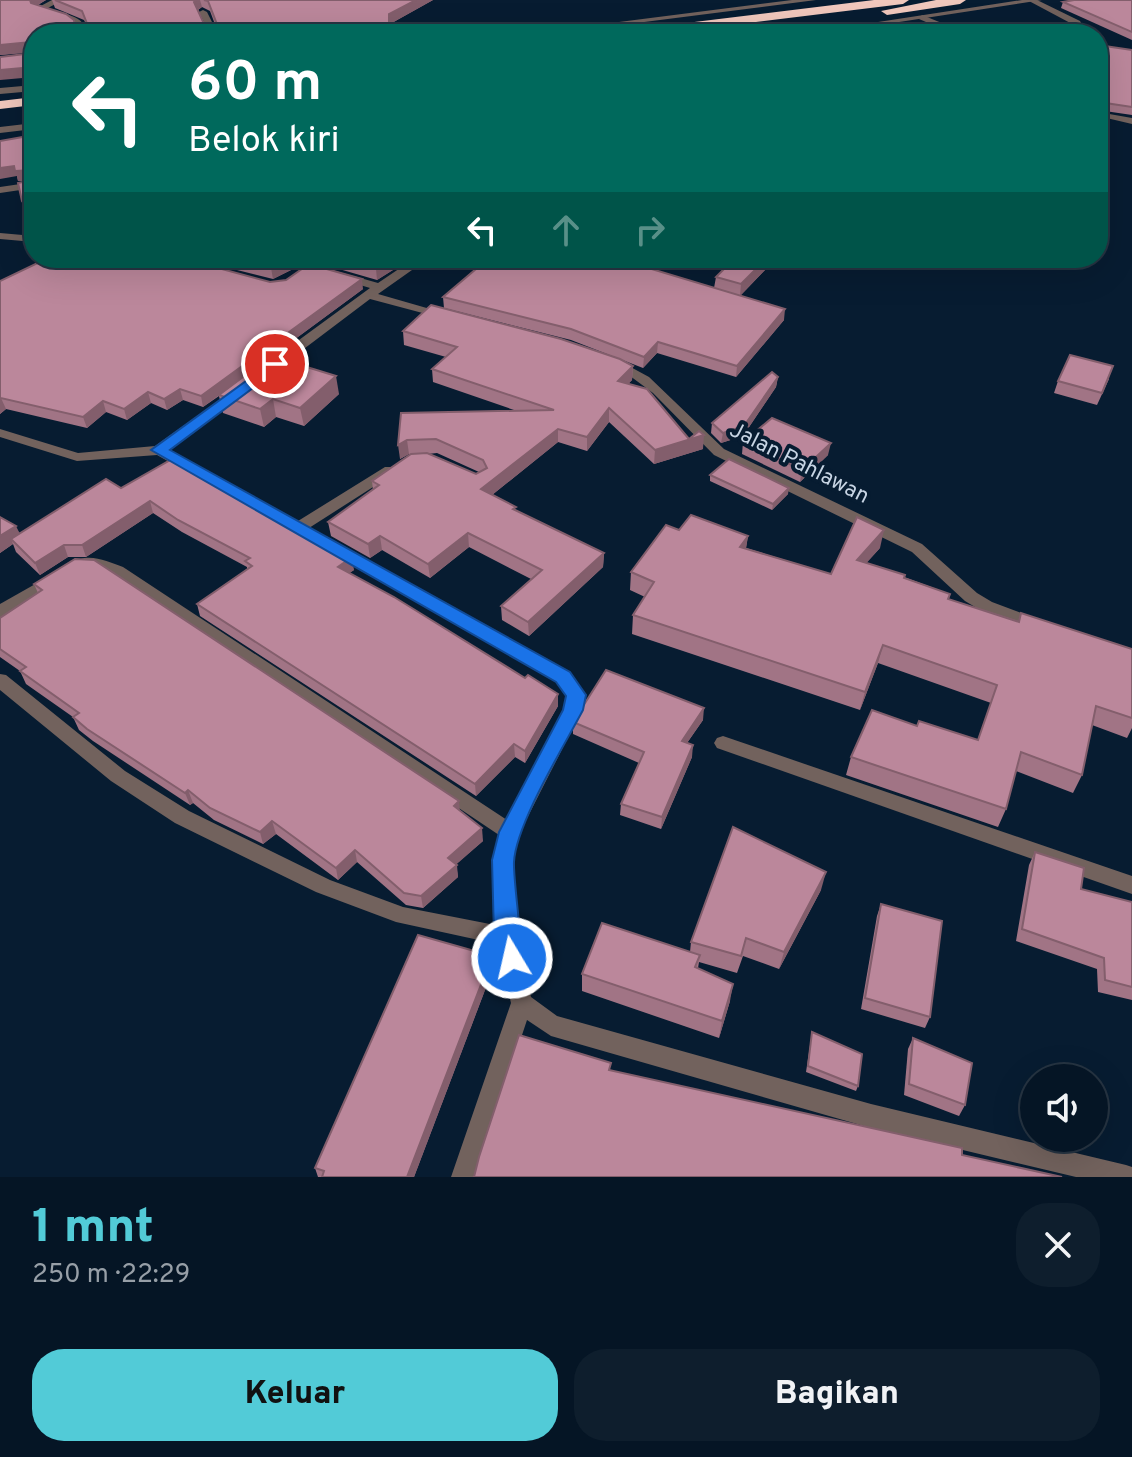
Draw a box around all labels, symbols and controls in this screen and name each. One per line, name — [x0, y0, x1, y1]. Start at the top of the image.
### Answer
text: 60 m — [188, 50, 322, 120]
icon: left — [56, 56, 160, 160]
text: Belok kiri — [188, 119, 340, 165]
icon: left — [460, 208, 504, 252]
icon: ahead — [544, 208, 588, 252]
icon: right — [628, 208, 672, 252]
pin — [241, 330, 309, 398]
icon: arrive — [253, 342, 297, 386]
street label: Jalan Pahlawan — [725, 417, 873, 511]
position arrow — [470, 916, 554, 1000]
map controls — [1020, 1064, 1108, 1152]
button: sound — [1020, 1064, 1108, 1152]
text: 1 mnt — [32, 1199, 154, 1259]
button: close — [1016, 1203, 1100, 1287]
text: 250 m · 22:29 — [32, 1259, 190, 1292]
button: Keluar — [32, 1349, 558, 1441]
button: Bagikan — [574, 1349, 1100, 1441]

